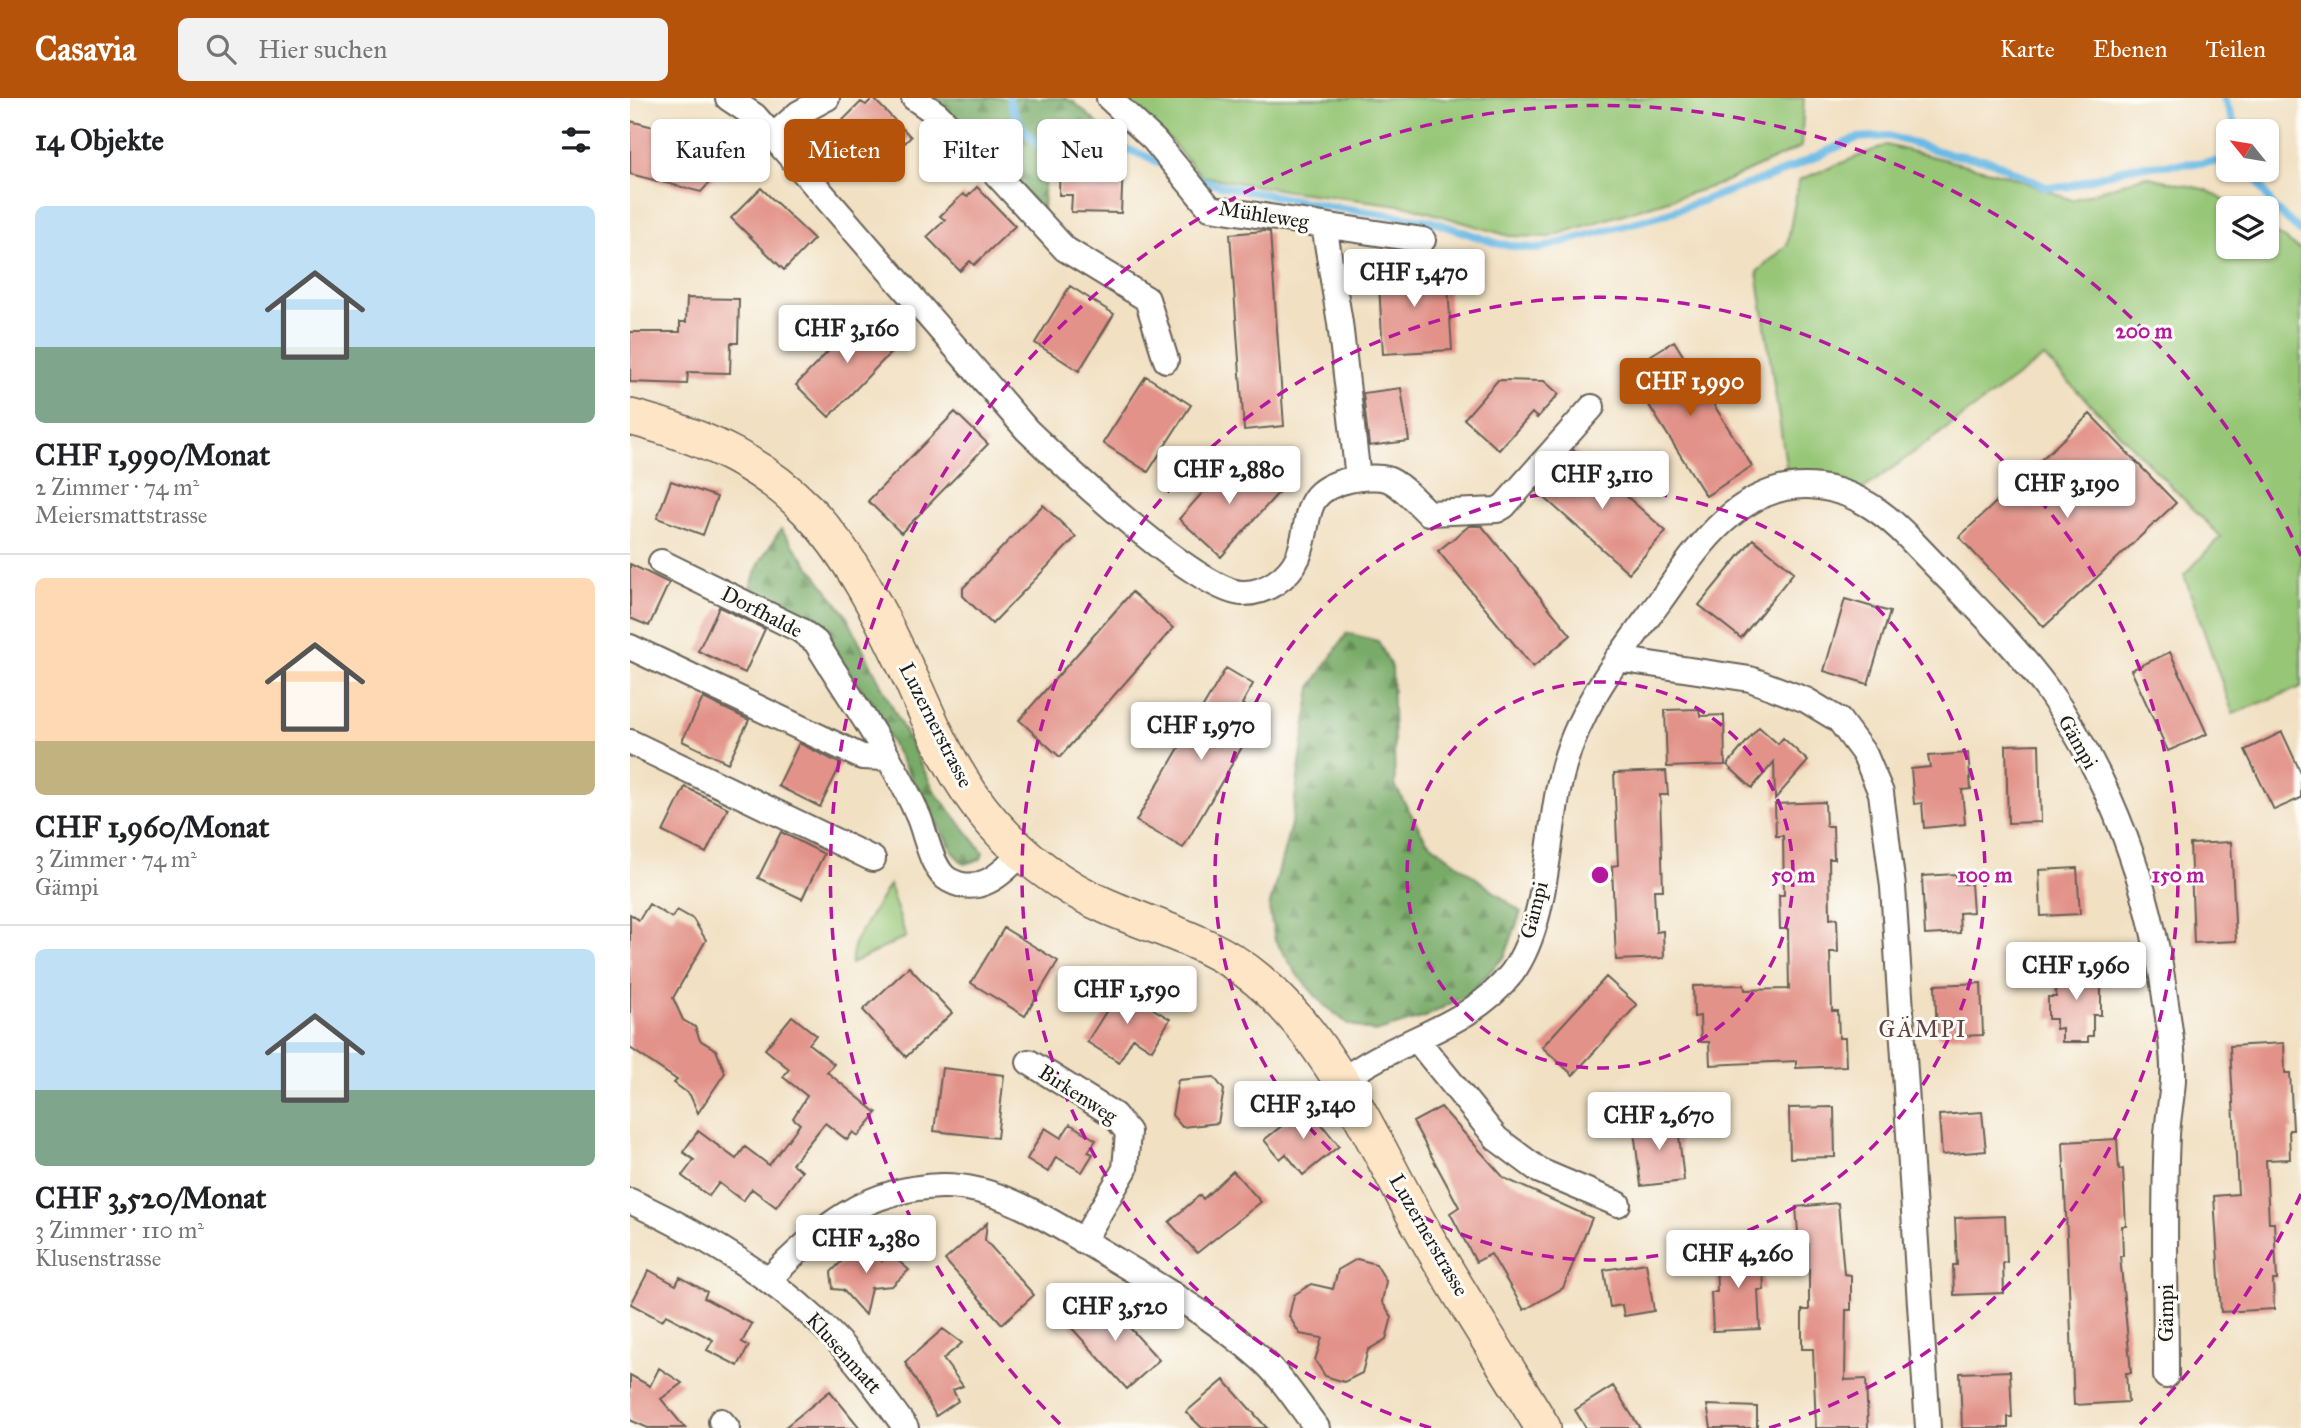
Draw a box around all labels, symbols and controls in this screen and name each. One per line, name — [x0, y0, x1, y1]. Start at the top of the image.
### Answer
search box — [178, 18, 668, 81]
text: Casavia — [35, 29, 136, 69]
icon: search — [202, 30, 240, 68]
text: Hier suchen — [258, 33, 387, 65]
text: Karte — [2000, 34, 2055, 64]
text: Ebenen — [2093, 34, 2168, 64]
text: Teilen — [2206, 34, 2266, 64]
chip: Kaufen — [651, 119, 770, 182]
chip: Mieten — [784, 119, 905, 182]
chip: Filter — [919, 119, 1023, 182]
chip: Neu — [1037, 119, 1127, 182]
north arrow — [2216, 119, 2278, 182]
map controls — [2216, 119, 2279, 259]
icon: filters — [557, 121, 595, 159]
text: 14 Objekte — [35, 122, 164, 158]
street label: Mühleweg — [1217, 195, 1311, 235]
button: layers — [2216, 196, 2279, 259]
pin: CHF 1,470 — [1334, 250, 1494, 309]
icon: home — [252, 252, 378, 378]
text: CHF 1,470 — [1360, 258, 1468, 286]
pin: CHF 3,160 — [767, 306, 927, 365]
text: CHF 3,160 — [795, 314, 899, 342]
text: 200 m — [2116, 318, 2173, 344]
pin: CHF 1,990 — [1610, 358, 1770, 418]
text: CHF 1,990 — [1636, 367, 1744, 395]
text: CHF 1,990/Monat — [35, 437, 270, 473]
pin: CHF 2,880 — [1149, 446, 1309, 506]
pin: CHF 3,110 — [1522, 452, 1682, 511]
text: CHF 2,880 — [1173, 455, 1285, 483]
text: CHF 3,110 — [1551, 460, 1653, 488]
pin: CHF 3,190 — [1987, 460, 2147, 520]
text: CHF 3,190 — [2014, 469, 2120, 497]
text: 2 Zimmer · 74 m² — [35, 473, 199, 501]
text: Meiersmattstrasse — [35, 501, 207, 529]
street label: Dorfhalde — [717, 581, 807, 644]
icon: home — [252, 624, 378, 750]
street label: Luzernerstrasse — [893, 658, 979, 792]
pin: CHF 1,970 — [1121, 702, 1281, 762]
street label: Gämpi — [2052, 710, 2104, 774]
text: CHF 1,970 — [1147, 711, 1255, 739]
text: CHF 1,960/Monat — [35, 809, 269, 845]
text: 3 Zimmer · 74 m² — [35, 845, 197, 873]
text: 50 m — [1771, 862, 1815, 888]
text: 100 m — [1958, 862, 2013, 888]
text: 150 m — [2152, 862, 2204, 888]
centre of rings — [1588, 863, 1612, 887]
text: Gämpi — [35, 873, 99, 901]
street label: Gämpi — [1514, 878, 1554, 941]
pin: CHF 1,960 — [1996, 942, 2156, 1002]
text: CHF 1,960 — [2022, 951, 2130, 979]
pin: CHF 1,590 — [1047, 967, 1207, 1026]
text: CHF 1,590 — [1074, 975, 1180, 1003]
icon: home — [252, 995, 378, 1121]
district label: GÄMPI — [1878, 1015, 1968, 1043]
street label: Birkenweg — [1034, 1059, 1123, 1129]
pin: CHF 3,140 — [1223, 1082, 1383, 1141]
text: CHF 3,140 — [1250, 1090, 1356, 1118]
pin: CHF 2,670 — [1579, 1093, 1739, 1152]
text: CHF 2,670 — [1604, 1101, 1714, 1129]
street label: Luzernerstrasse — [1384, 1169, 1475, 1301]
text: CHF 3,520/Monat — [35, 1180, 266, 1216]
text: 3 Zimmer · 110 m² — [35, 1216, 204, 1244]
pin: CHF 2,380 — [786, 1216, 946, 1275]
text: CHF 2,380 — [812, 1224, 920, 1252]
pin: CHF 4,260 — [1658, 1230, 1818, 1290]
text: CHF 4,260 — [1682, 1239, 1794, 1267]
text: Klusenstrasse — [35, 1244, 161, 1272]
pin: CHF 3,520 — [1035, 1284, 1195, 1343]
street label: Gämpi — [2153, 1284, 2179, 1342]
text: CHF 3,520 — [1062, 1292, 1168, 1320]
street label: Klusenmatt — [801, 1307, 888, 1400]

